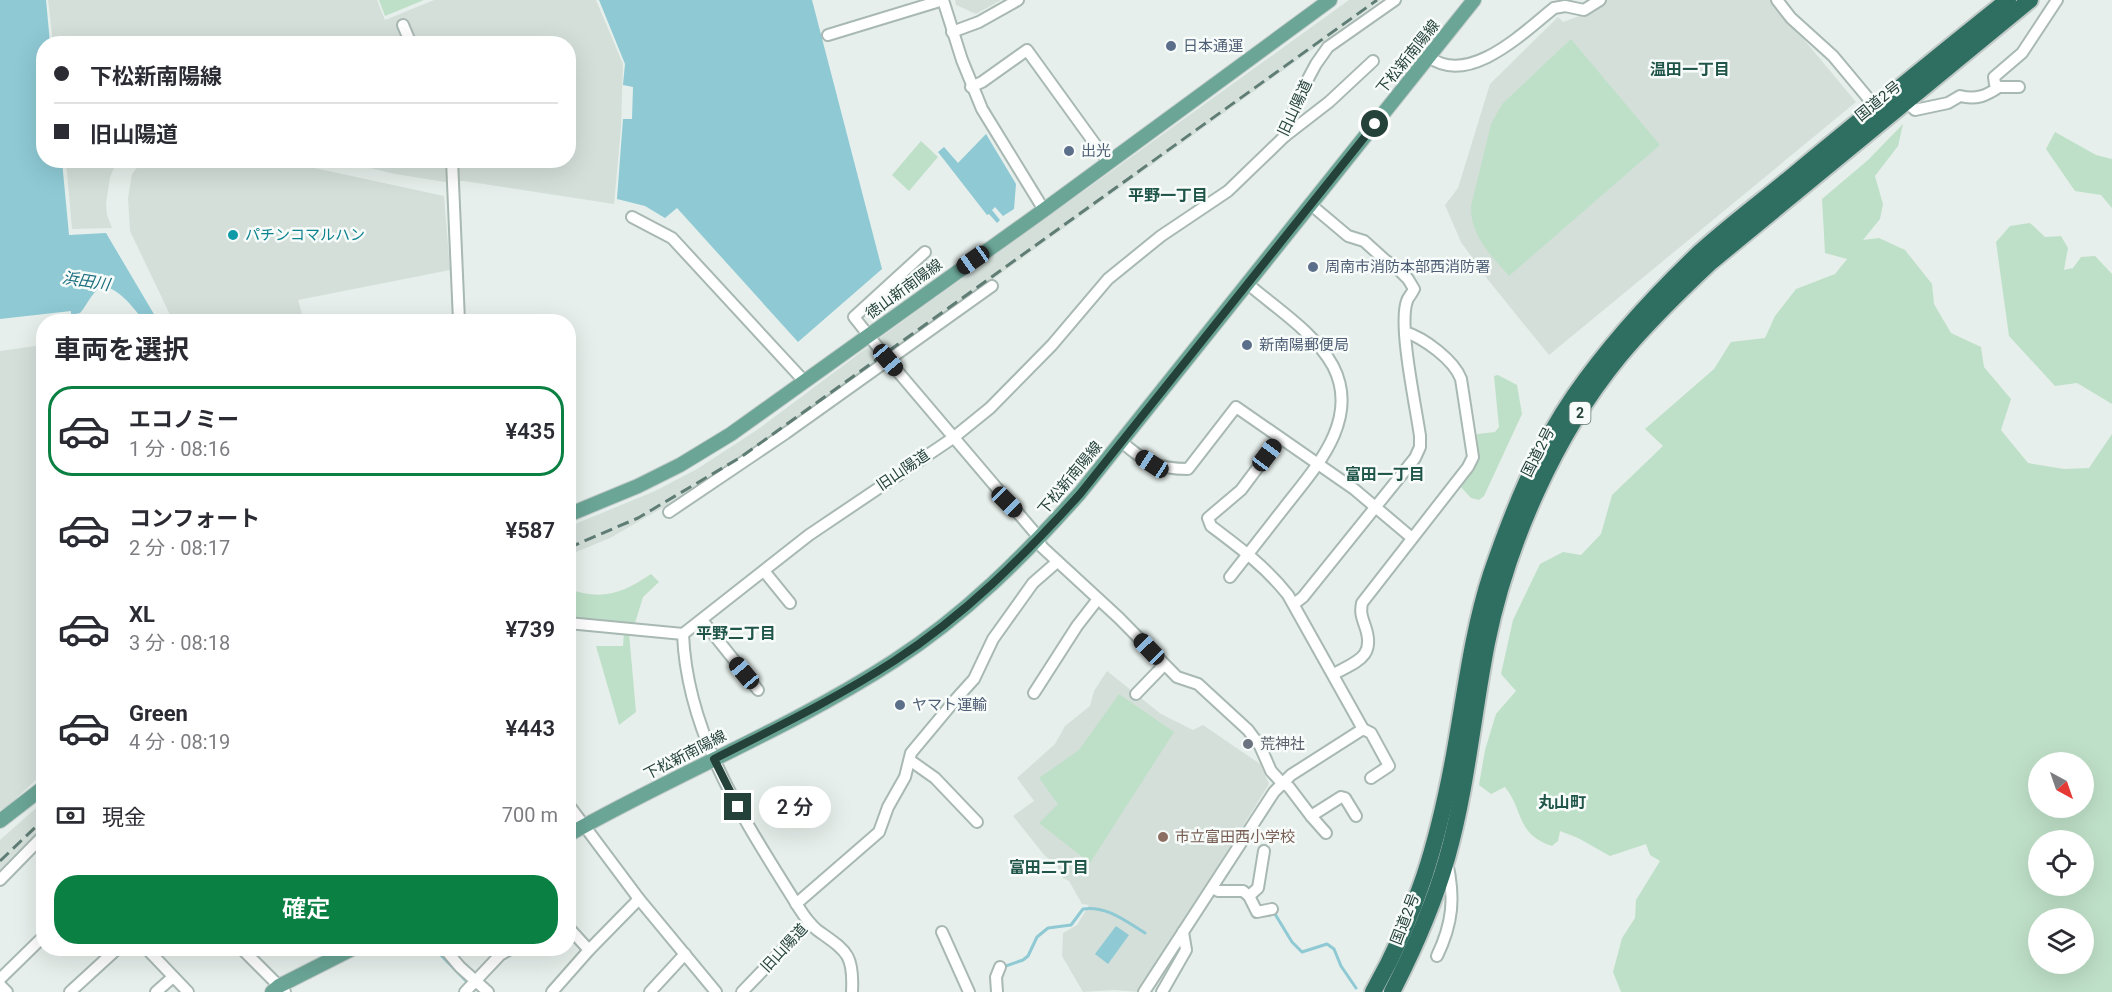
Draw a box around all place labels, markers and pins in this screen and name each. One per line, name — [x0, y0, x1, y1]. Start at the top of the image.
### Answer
place label: 日本通運 — [1183, 37, 1243, 55]
marker: 日本通運 — [1164, 39, 1178, 53]
place label: 出光 — [1081, 142, 1111, 160]
marker: 出光 — [1062, 144, 1076, 158]
place label: パチンコマルハン — [245, 226, 365, 244]
marker: パチンコマルハン — [226, 228, 240, 242]
place label: 周南市消防本部西消防署 — [1325, 258, 1490, 276]
marker: 周南市消防本部西消防署 — [1306, 260, 1320, 274]
place label: 新南陽郵便局 — [1259, 336, 1349, 354]
marker: 新南陽郵便局 — [1240, 338, 1254, 352]
place label: ヤマト運輸 — [912, 696, 987, 714]
marker: ヤマト運輸 — [893, 698, 907, 712]
place label: 荒神社 — [1260, 735, 1305, 753]
marker: 荒神社 — [1241, 737, 1255, 751]
place label: 市立富田西小学校 — [1175, 828, 1295, 846]
marker: 市立富田西小学校 — [1156, 830, 1170, 844]

